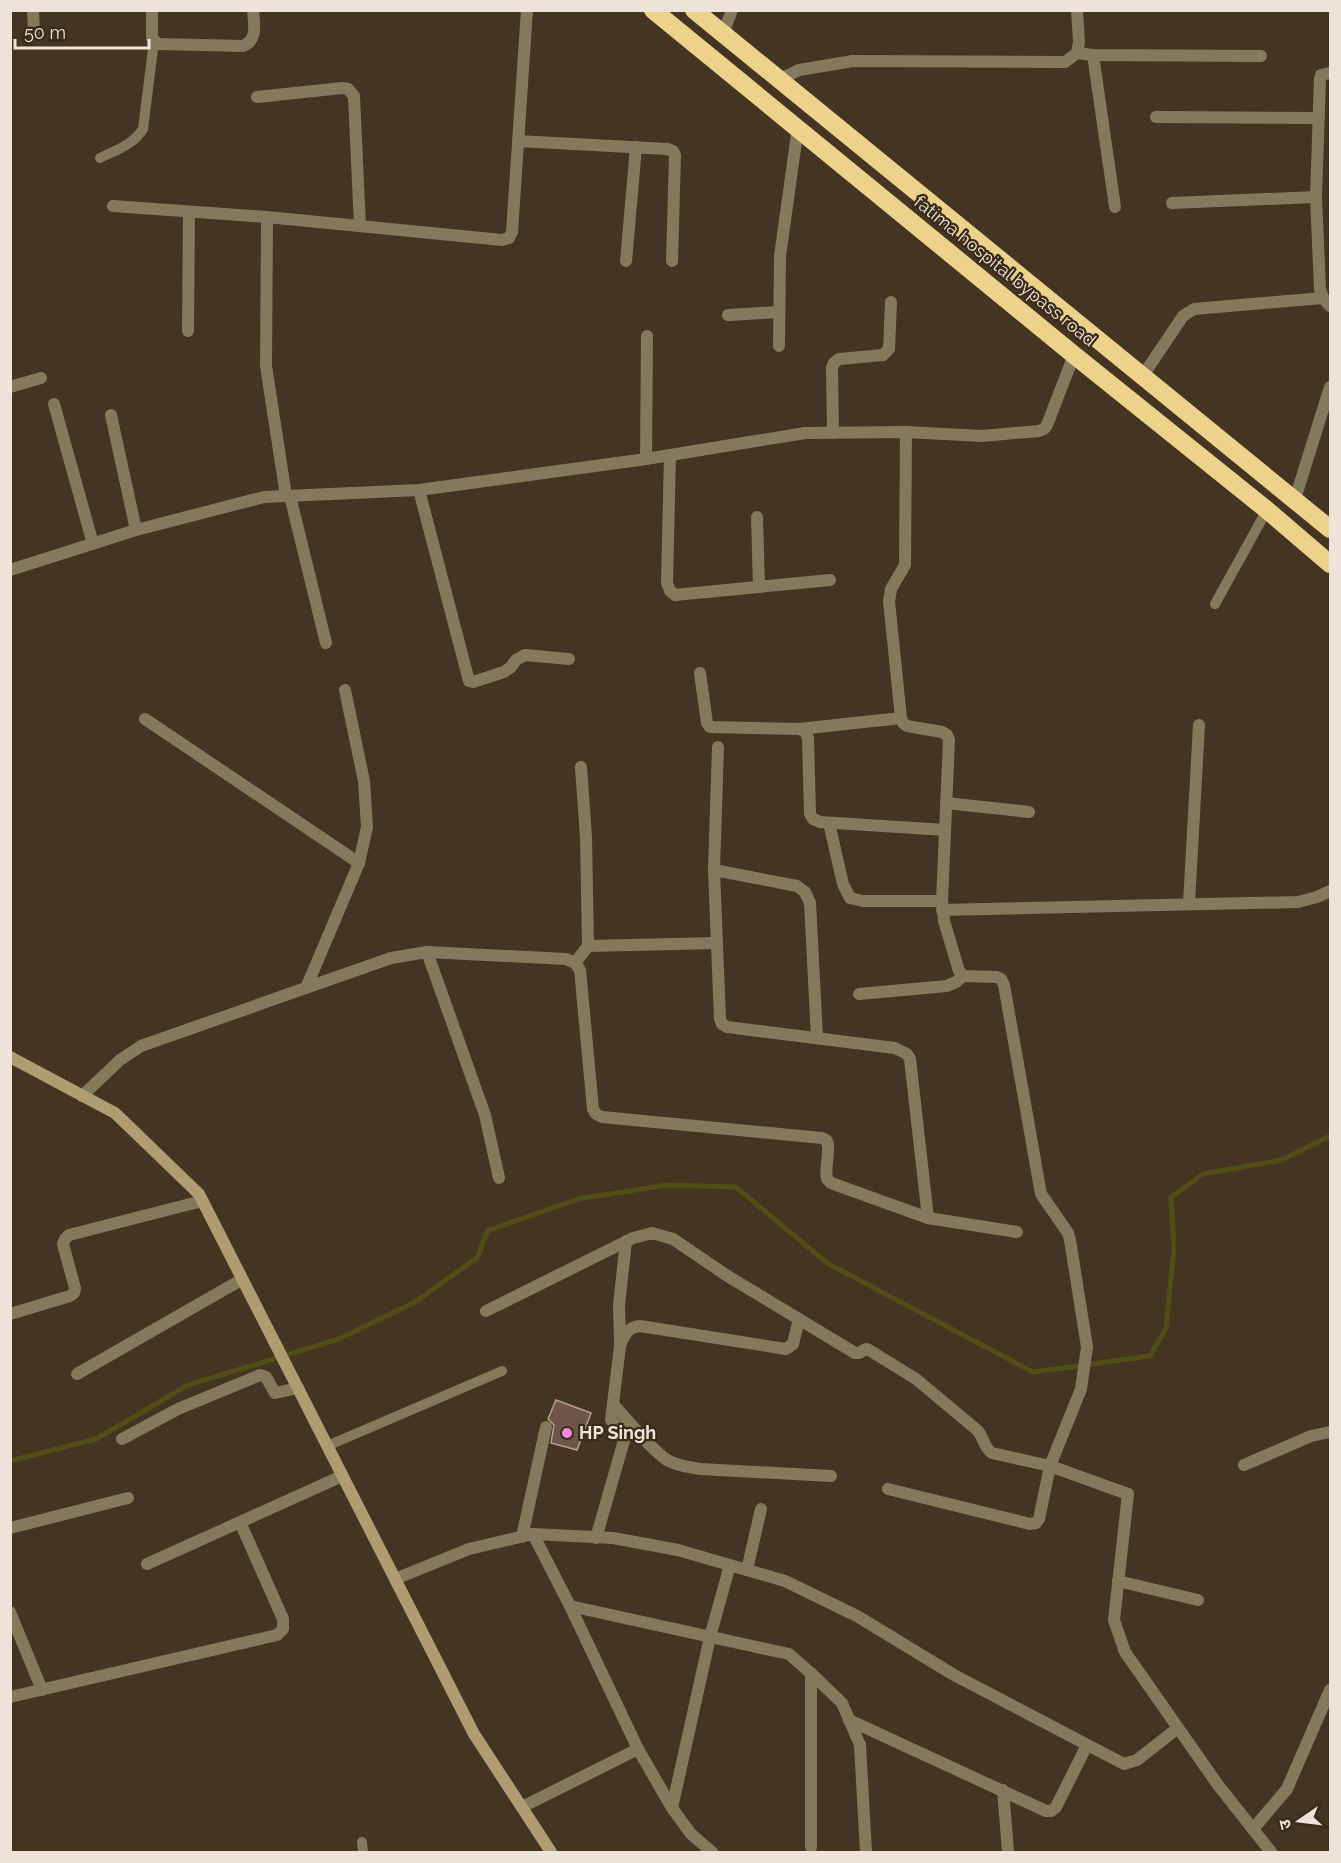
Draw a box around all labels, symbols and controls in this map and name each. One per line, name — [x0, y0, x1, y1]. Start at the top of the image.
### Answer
scale bar — [15, 12, 148, 50]
text: 50 m — [24, 22, 66, 43]
street label: fatima hospital bypass road — [910, 191, 1100, 350]
place label: HP Singh — [579, 1422, 656, 1443]
marker: HP Singh — [560, 1426, 574, 1440]
north arrow — [1269, 1791, 1329, 1851]
text: उ — [1274, 1817, 1295, 1831]

